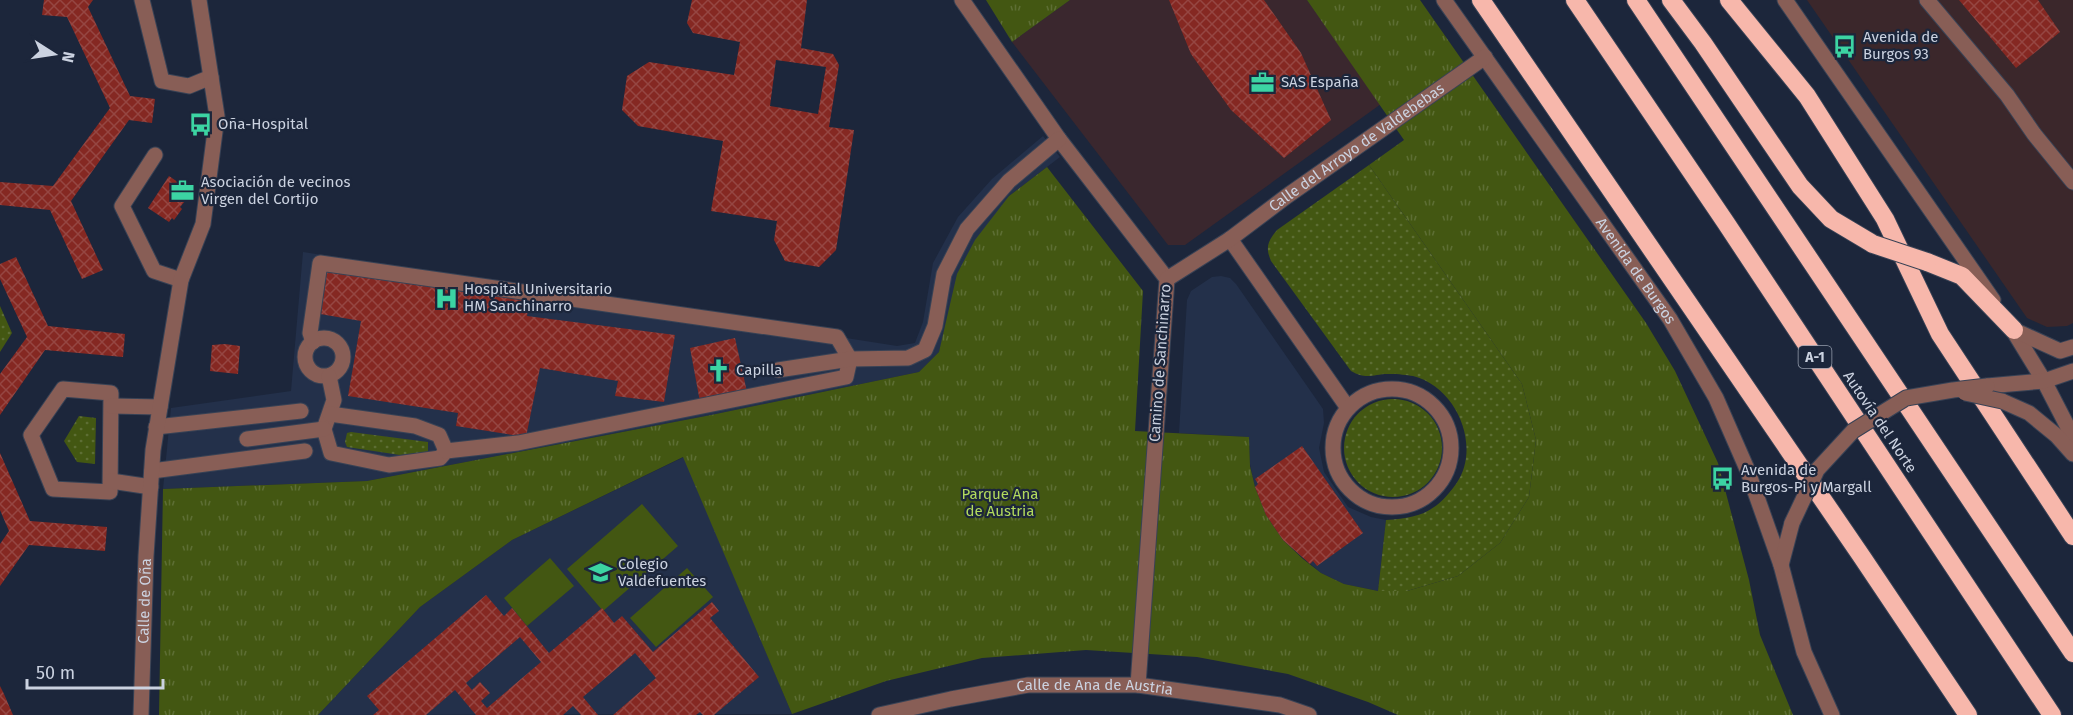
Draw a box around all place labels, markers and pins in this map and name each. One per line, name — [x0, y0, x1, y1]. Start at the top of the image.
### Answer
place label: Avenida de Burgos 93 — [1863, 28, 1938, 63]
bus stop icon: Avenida de Burgos 93 — [1832, 33, 1858, 59]
office icon: SAS España — [1250, 69, 1276, 95]
place label: SAS España — [1281, 73, 1359, 91]
bus stop icon: Oña-Hospital — [187, 111, 213, 137]
place label: Oña-Hospital — [218, 115, 309, 133]
place label: Asociación de vecinos Virgen del Cortijo — [201, 173, 350, 208]
office icon: Asociación de vecinos Virgen del Cortijo — [170, 178, 196, 204]
place label: Hospital Universitario HM Sanchinarro — [464, 280, 612, 315]
hospital icon: Hospital Universitario HM Sanchinarro — [433, 285, 459, 311]
church icon: Capilla — [705, 357, 731, 383]
place label: Capilla — [736, 361, 782, 379]
place label: Avenida de Burgos-Pi y Margall — [1741, 461, 1872, 496]
bus stop icon: Avenida de Burgos-Pi y Margall — [1710, 466, 1736, 492]
place label: Colegio Valdefuentes — [618, 555, 706, 590]
school or university icon: Colegio Valdefuentes — [587, 560, 613, 586]

